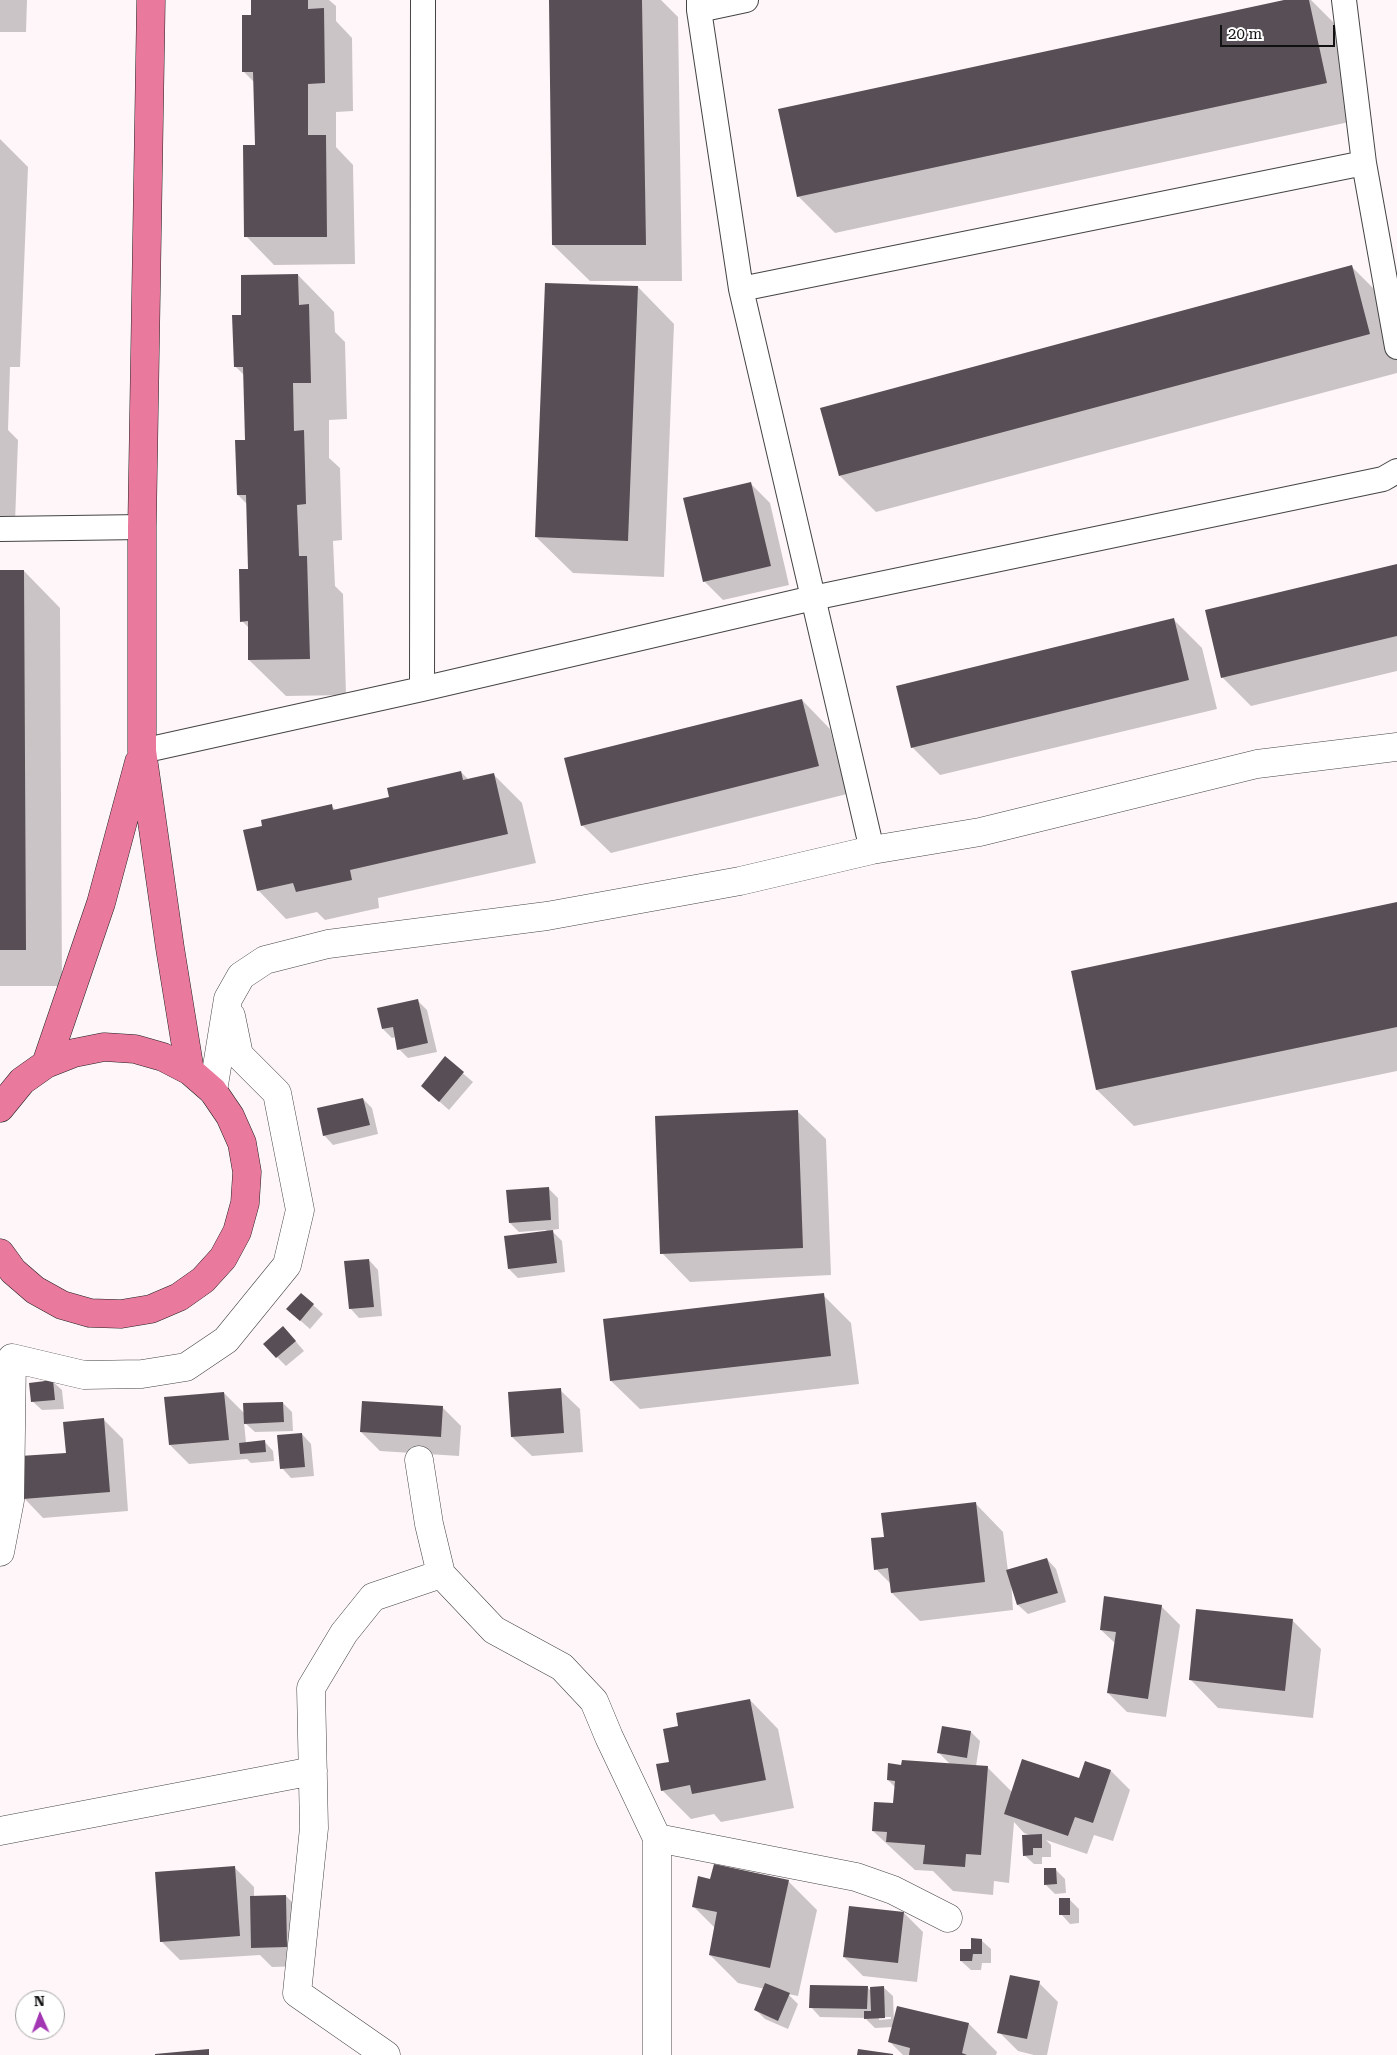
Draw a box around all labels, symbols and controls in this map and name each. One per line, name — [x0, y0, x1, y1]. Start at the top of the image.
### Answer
scale bar — [1222, 15, 1337, 47]
text: 20 m — [1228, 25, 1262, 43]
north arrow — [15, 1990, 65, 2040]
text: N — [34, 1993, 45, 2009]

